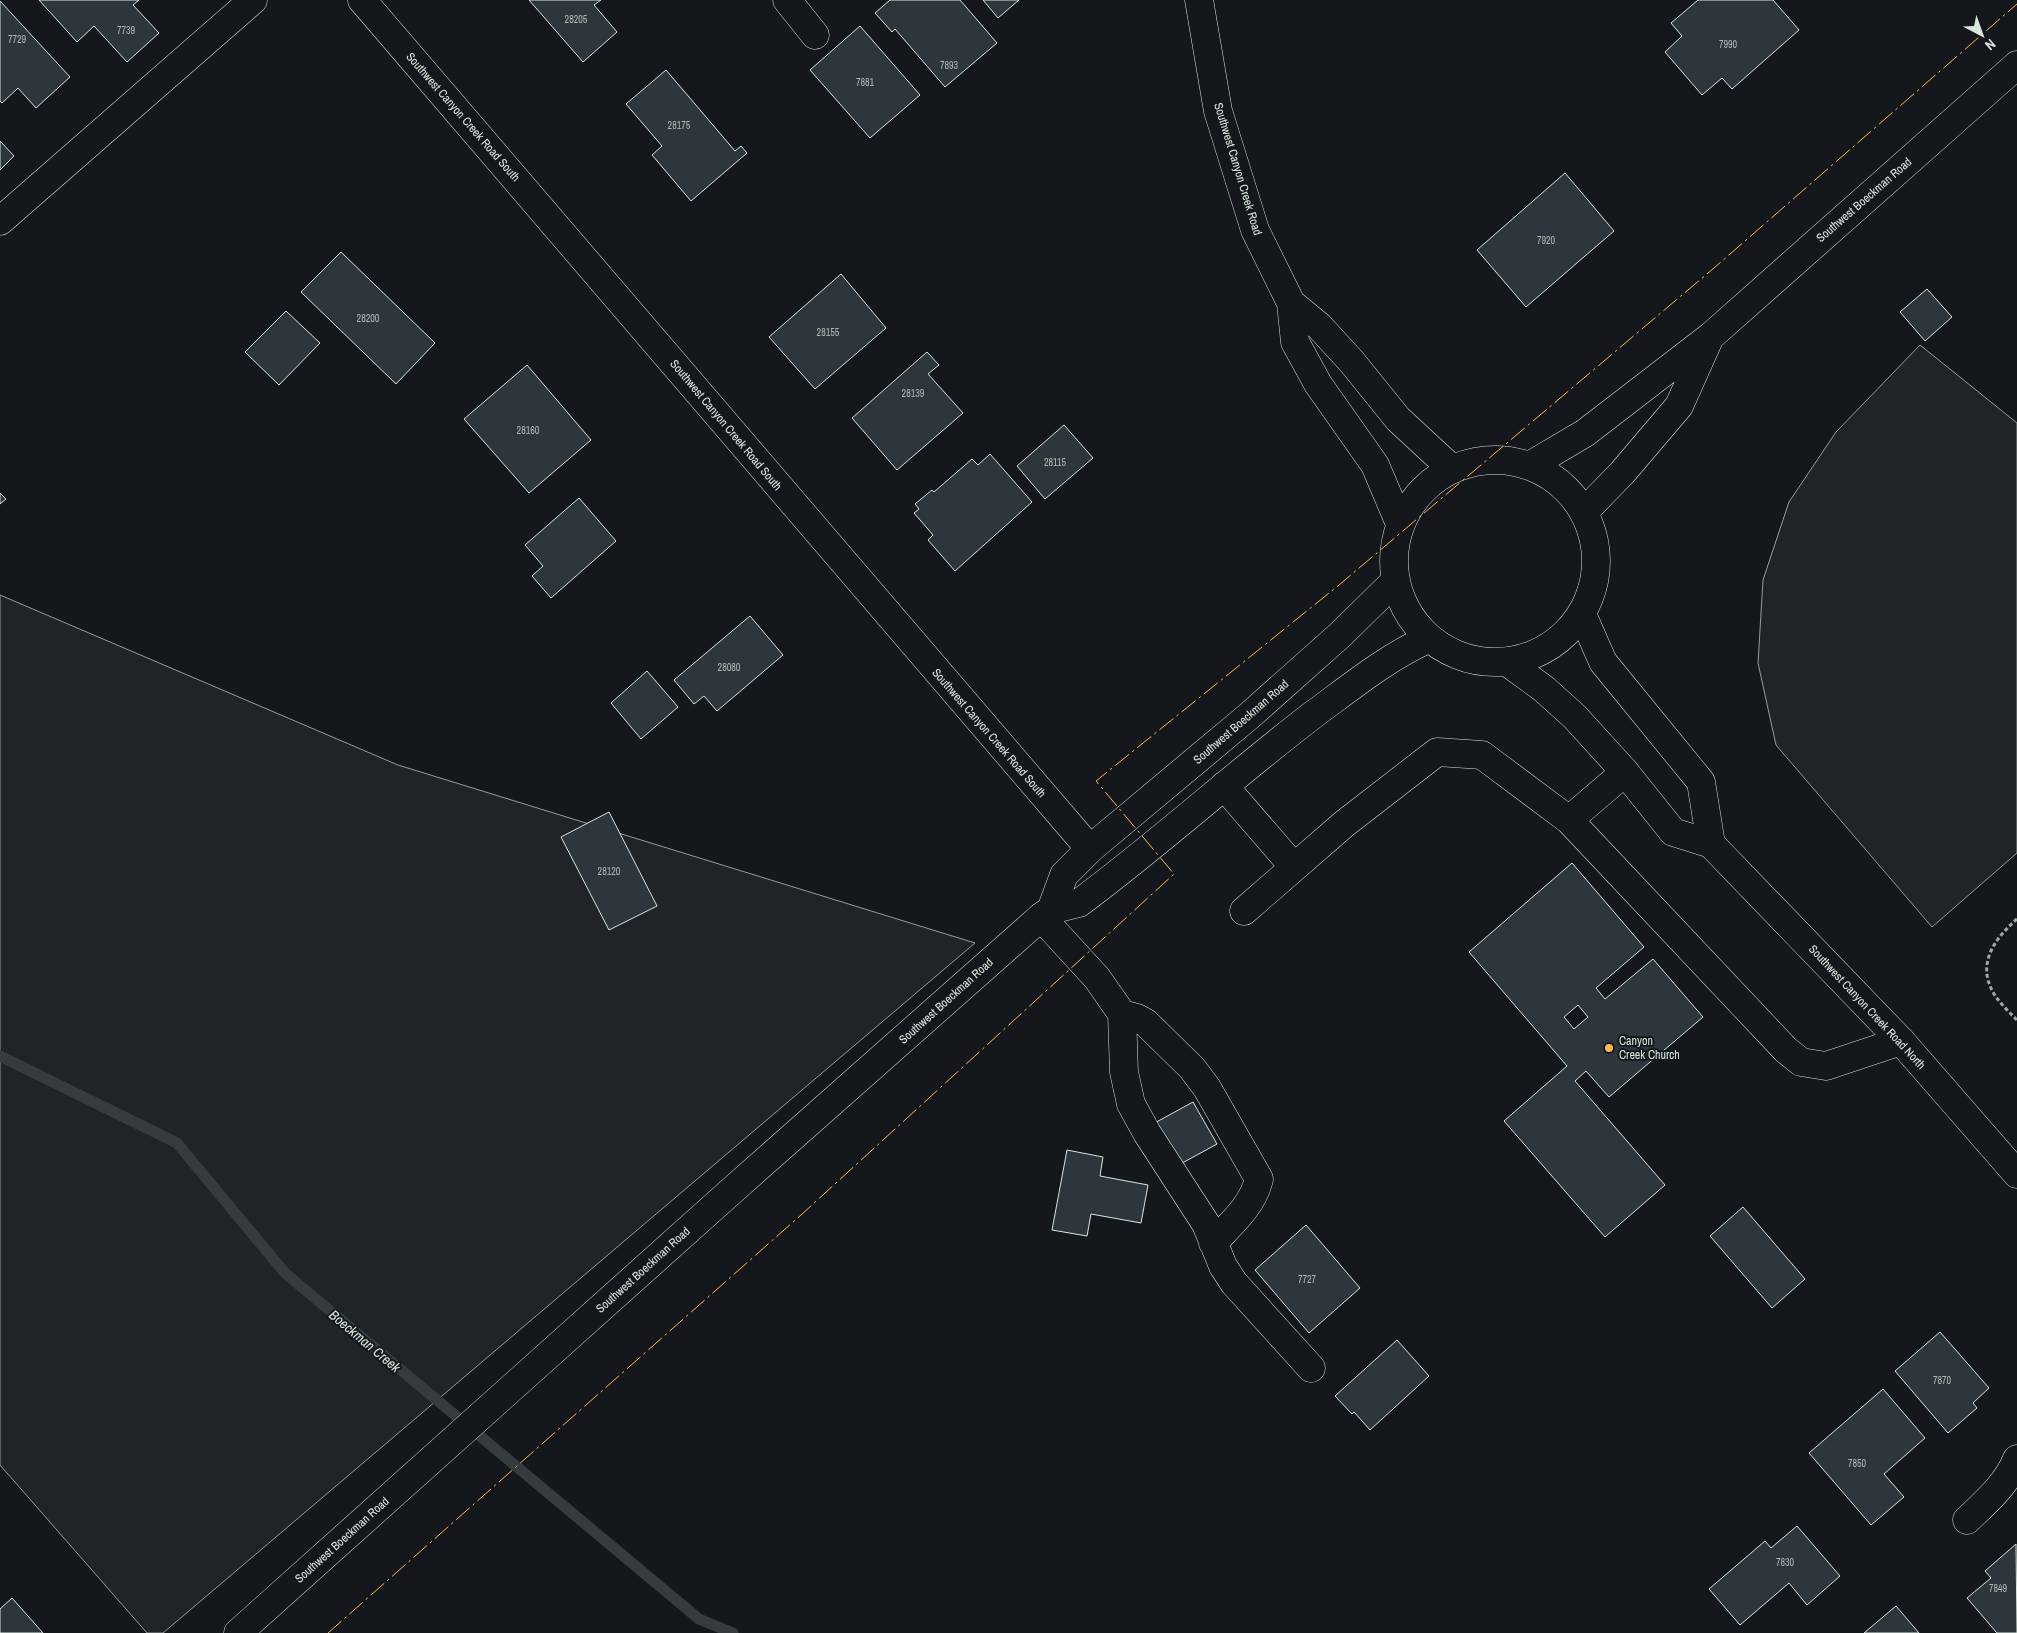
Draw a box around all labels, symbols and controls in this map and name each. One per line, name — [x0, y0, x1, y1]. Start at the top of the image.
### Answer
north arrow — [1957, 10, 2007, 60]
house number: 28205 — [565, 13, 588, 26]
house number: 7739 — [117, 24, 136, 37]
house number: 7729 — [8, 33, 27, 46]
text: N — [1981, 35, 2000, 54]
house number: 7990 — [1719, 38, 1738, 51]
street label: Southwest Canyon Creek Road South — [402, 49, 524, 185]
house number: 7893 — [940, 59, 959, 72]
house number: 7881 — [856, 76, 875, 89]
street label: Southwest Canyon Creek Road — [1210, 101, 1266, 237]
house number: 28175 — [668, 119, 691, 132]
street label: Southwest Boeckman Road — [1813, 154, 1915, 246]
house number: 7920 — [1537, 234, 1556, 247]
house number: 28200 — [357, 312, 380, 325]
house number: 28155 — [817, 326, 840, 339]
street label: Southwest Canyon Creek Road South — [666, 356, 786, 494]
house number: 28139 — [902, 387, 925, 400]
house number: 28160 — [517, 424, 540, 437]
house number: 28115 — [1044, 456, 1067, 469]
house number: 28080 — [718, 661, 741, 674]
street label: Southwest Canyon Creek Road South — [928, 665, 1050, 801]
street label: Southwest Boeckman Road — [1190, 676, 1292, 768]
house number: 28120 — [598, 865, 621, 878]
street label: Southwest Canyon Creek Road North — [1805, 941, 1929, 1073]
street label: Southwest Boeckman Road — [896, 954, 996, 1048]
place label: Canyon Creek Church — [1619, 1033, 1680, 1063]
marker: Canyon Creek Church — [1603, 1042, 1615, 1054]
street label: Southwest Boeckman Road — [593, 1223, 693, 1317]
house number: 7727 — [1298, 1273, 1317, 1286]
water label: Boeckman Creek — [325, 1306, 405, 1377]
house number: 7870 — [1933, 1374, 1952, 1387]
house number: 7850 — [1848, 1457, 1867, 1470]
street label: Southwest Boeckman Road — [292, 1493, 392, 1587]
house number: 7830 — [1776, 1556, 1795, 1569]
house number: 7849 — [1989, 1582, 2008, 1595]

